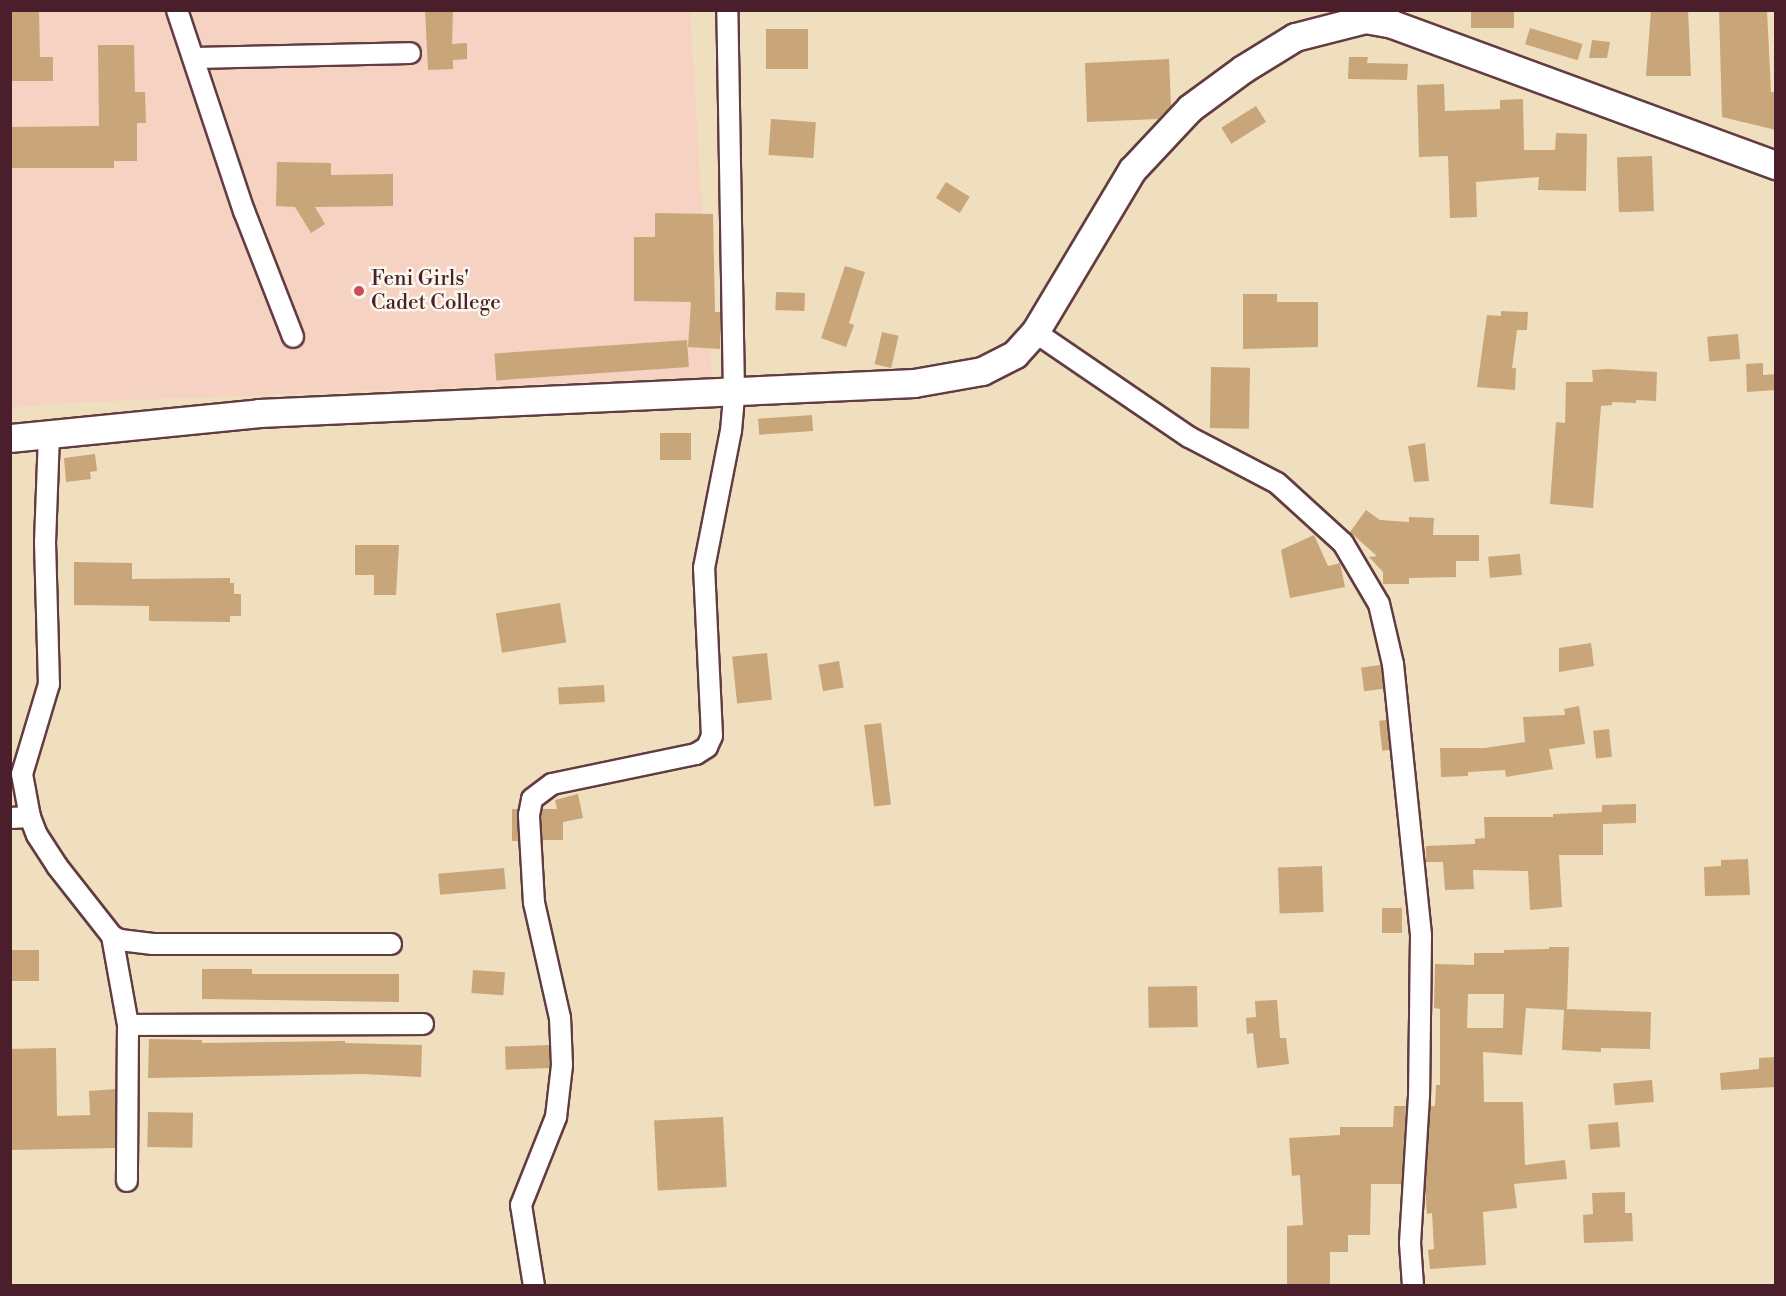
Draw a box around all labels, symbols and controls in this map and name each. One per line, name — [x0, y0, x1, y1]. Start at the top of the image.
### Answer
place label: Feni Girls' Cadet College — [371, 266, 501, 316]
marker: Feni Girls' Cadet College — [352, 284, 366, 298]

